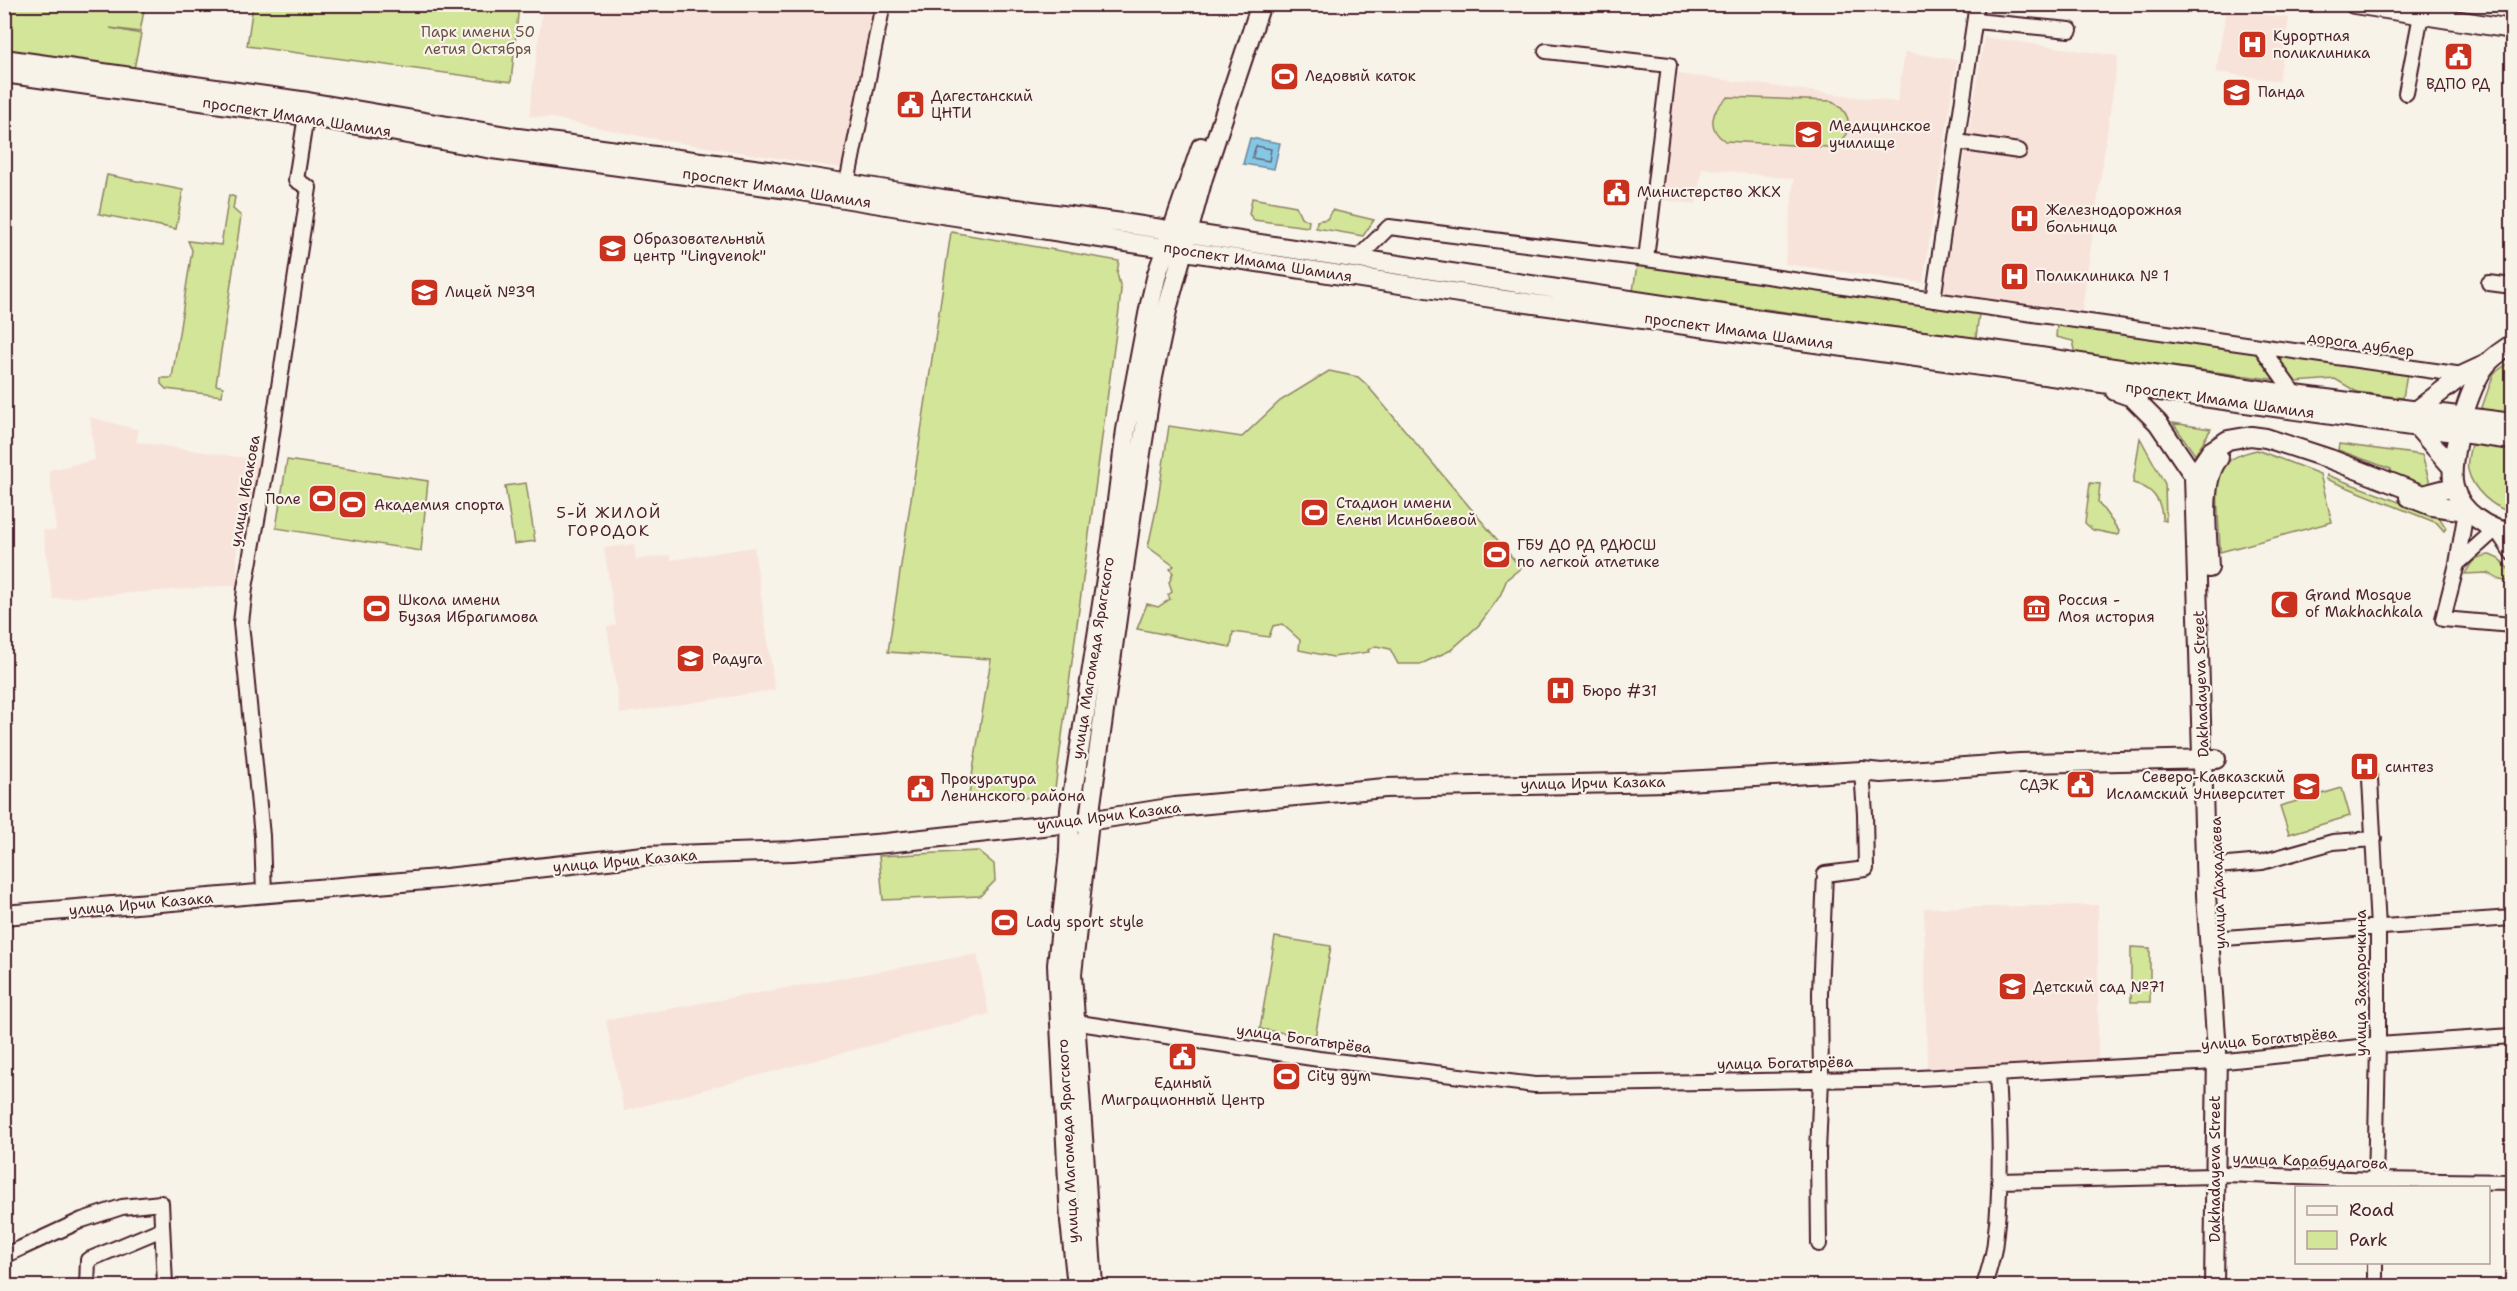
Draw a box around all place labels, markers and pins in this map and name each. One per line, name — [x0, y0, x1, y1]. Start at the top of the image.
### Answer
place label: Курортная поликлиника — [2273, 26, 2371, 63]
hospital icon: Курортная поликлиника — [2236, 29, 2268, 61]
public building icon: ВДПО РД — [2442, 41, 2474, 73]
sports icon: Ледовый каток — [1268, 60, 1300, 92]
place label: Ледовый каток — [1305, 66, 1416, 86]
place label: ВДПО РД — [2426, 74, 2491, 94]
school or university icon: Панда — [2221, 76, 2253, 108]
place label: Панда — [2258, 82, 2305, 102]
place label: Дагестанский ЦНТИ — [931, 86, 1033, 123]
public building icon: Дагестанский ЦНТИ — [894, 89, 926, 121]
place label: Медицинское училище — [1829, 116, 1931, 153]
school or university icon: Медицинское училище — [1792, 119, 1824, 151]
public building icon: Министерство ЖКХ — [1600, 176, 1632, 208]
place label: Министерство ЖКХ — [1637, 182, 1781, 202]
place label: Железнодорожная больница — [2046, 200, 2182, 237]
hospital icon: Железнодорожная больница — [2009, 203, 2041, 235]
place label: Образовательный центр "Lingvenok" — [633, 229, 766, 266]
school or university icon: Образовательный центр "Lingvenok" — [596, 232, 628, 264]
hospital icon: Поликлиника № 1 — [1999, 260, 2031, 292]
place label: Поликлиника № 1 — [2036, 266, 2169, 286]
school or university icon: Лицей №39 — [408, 276, 440, 308]
place label: Лицей №39 — [445, 282, 535, 302]
sports icon: Поле — [306, 483, 338, 515]
place label: Поле — [265, 489, 301, 509]
sports icon: Академия спорта — [337, 489, 369, 521]
place label: Стадион имени Елены Исинбаевой — [1336, 493, 1477, 530]
place label: Академия спорта — [374, 495, 505, 515]
sports icon: Стадион имени Елены Исинбаевой — [1299, 496, 1331, 528]
place label: ГБУ ДО РД РДЮСШ по легкой атлетике — [1517, 535, 1660, 572]
sports icon: ГБУ ДО РД РДЮСШ по легкой атлетике — [1480, 538, 1512, 570]
place label: Grand Mosque of Makhachkala — [2305, 585, 2423, 622]
mosque icon: Grand Mosque of Makhachkala — [2268, 588, 2300, 620]
place label: Школа имени Бузая Ибрагимова — [398, 590, 539, 627]
place label: Россия - Моя история — [2058, 590, 2155, 627]
sports icon: Школа имени Бузая Ибрагимова — [361, 593, 393, 625]
museum icon: Россия - Моя история — [2021, 593, 2053, 625]
school or university icon: Радуга — [675, 643, 707, 675]
place label: Радуга — [712, 649, 763, 669]
hospital icon: Бюро #31 — [1545, 675, 1577, 707]
place label: Бюро #31 — [1582, 681, 1657, 701]
hospital icon: синтез — [2348, 751, 2380, 783]
place label: синтез — [2385, 757, 2434, 777]
place label: Северо-Кавказский Исламский Университет — [2106, 767, 2285, 804]
place label: Прокуратура Ленинского района — [941, 769, 1086, 806]
public building icon: СДЭК — [2064, 769, 2096, 801]
school or university icon: Северо-Кавказский Исламский Университет — [2290, 770, 2322, 802]
public building icon: Прокуратура Ленинского района — [904, 772, 936, 804]
place label: СДЭК — [2019, 775, 2059, 795]
sports icon: Lady sport style — [989, 906, 1021, 938]
place label: Lady sport style — [1026, 912, 1144, 932]
school or university icon: Детский сад №71 — [1996, 971, 2028, 1003]
place label: Детский сад №71 — [2033, 977, 2165, 997]
public building icon: Единый Миграционный Центр — [1167, 1040, 1199, 1072]
sports icon: City gym — [1270, 1060, 1302, 1092]
place label: City gym — [1307, 1066, 1371, 1086]
place label: Единый Миграционный Центр — [1101, 1073, 1265, 1110]

